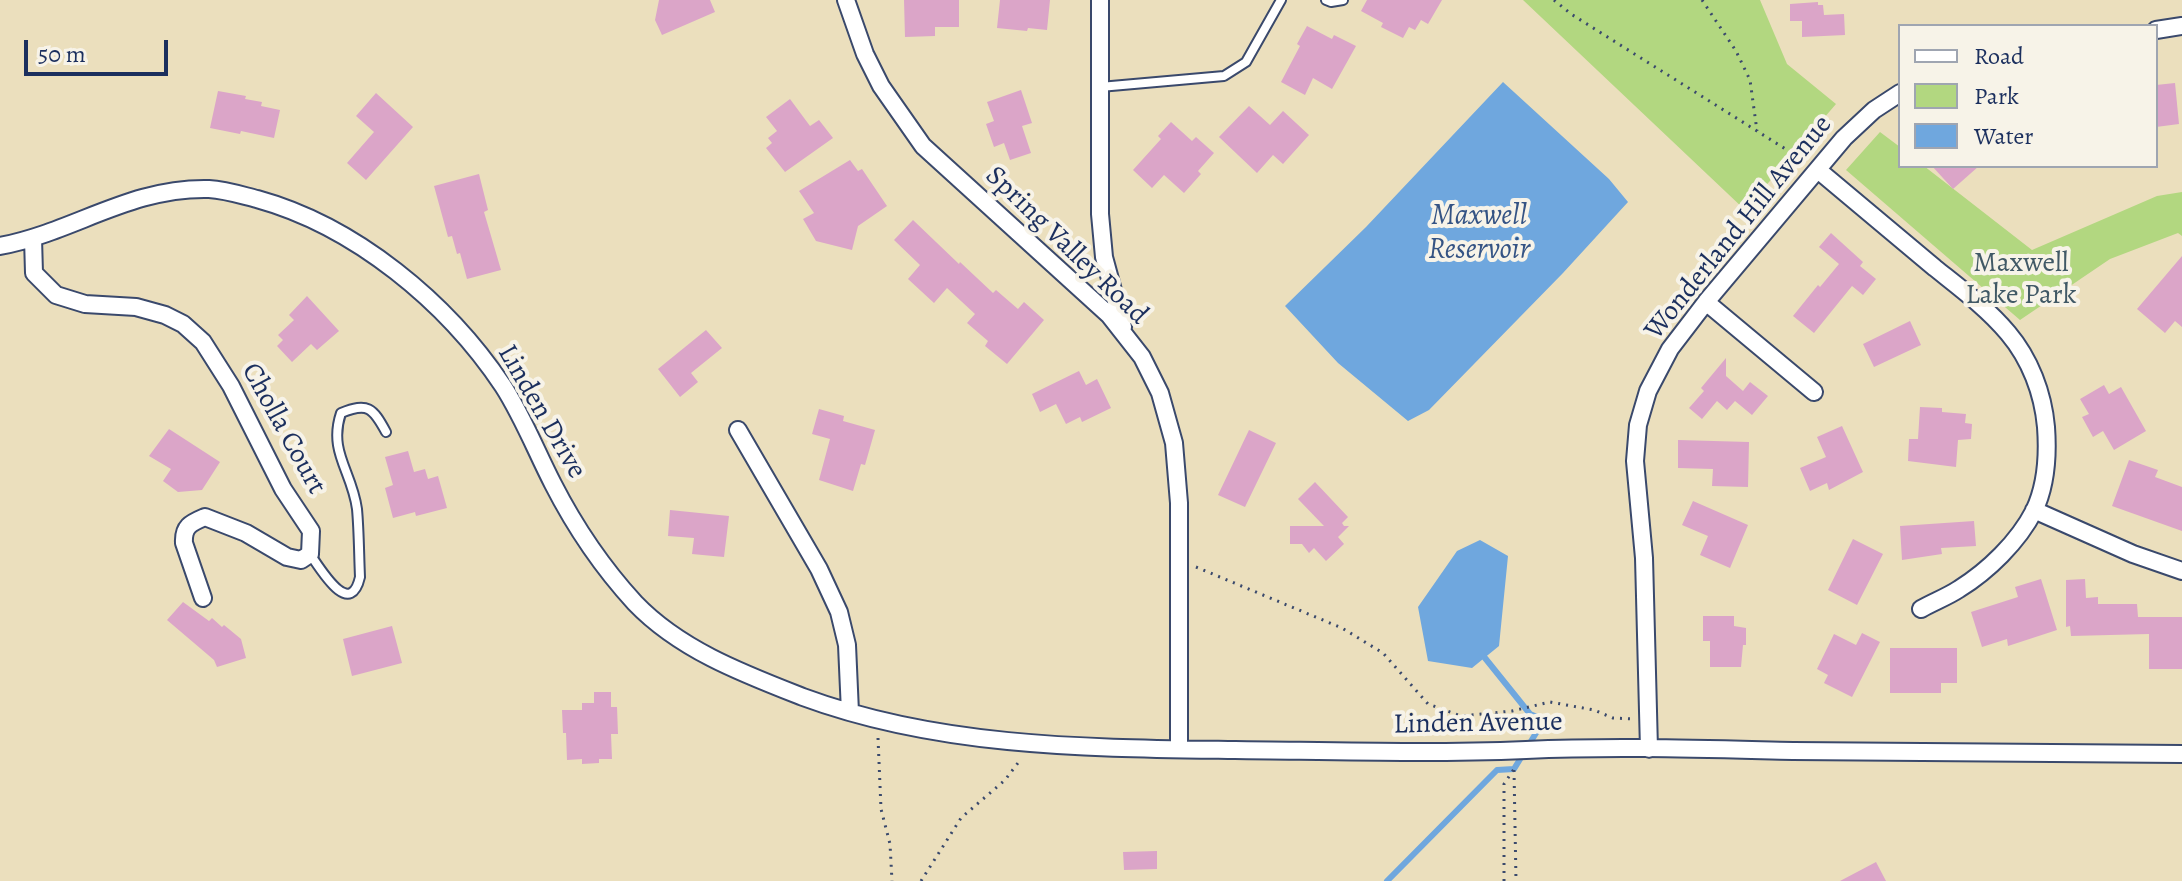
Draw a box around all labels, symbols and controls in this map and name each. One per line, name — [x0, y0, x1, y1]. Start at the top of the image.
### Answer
scale bar — [28, 24, 172, 74]
legend — [1898, 24, 2158, 168]
text: 50 m — [38, 38, 86, 70]
text: Road — [1974, 40, 2024, 72]
text: Park — [1974, 80, 2019, 112]
street label: Wonderland Hill Avenue — [1638, 109, 1840, 347]
text: Water — [1974, 120, 2034, 152]
street label: Spring Valley Road — [978, 160, 1154, 332]
water label: Maxwell Reservoir — [1428, 199, 1530, 270]
park label: Maxwell Lake Park — [1965, 247, 2077, 313]
street label: Linden Drive — [489, 339, 593, 485]
street label: Cholla Court — [233, 358, 333, 500]
street label: Linden Avenue — [1393, 706, 1563, 742]

